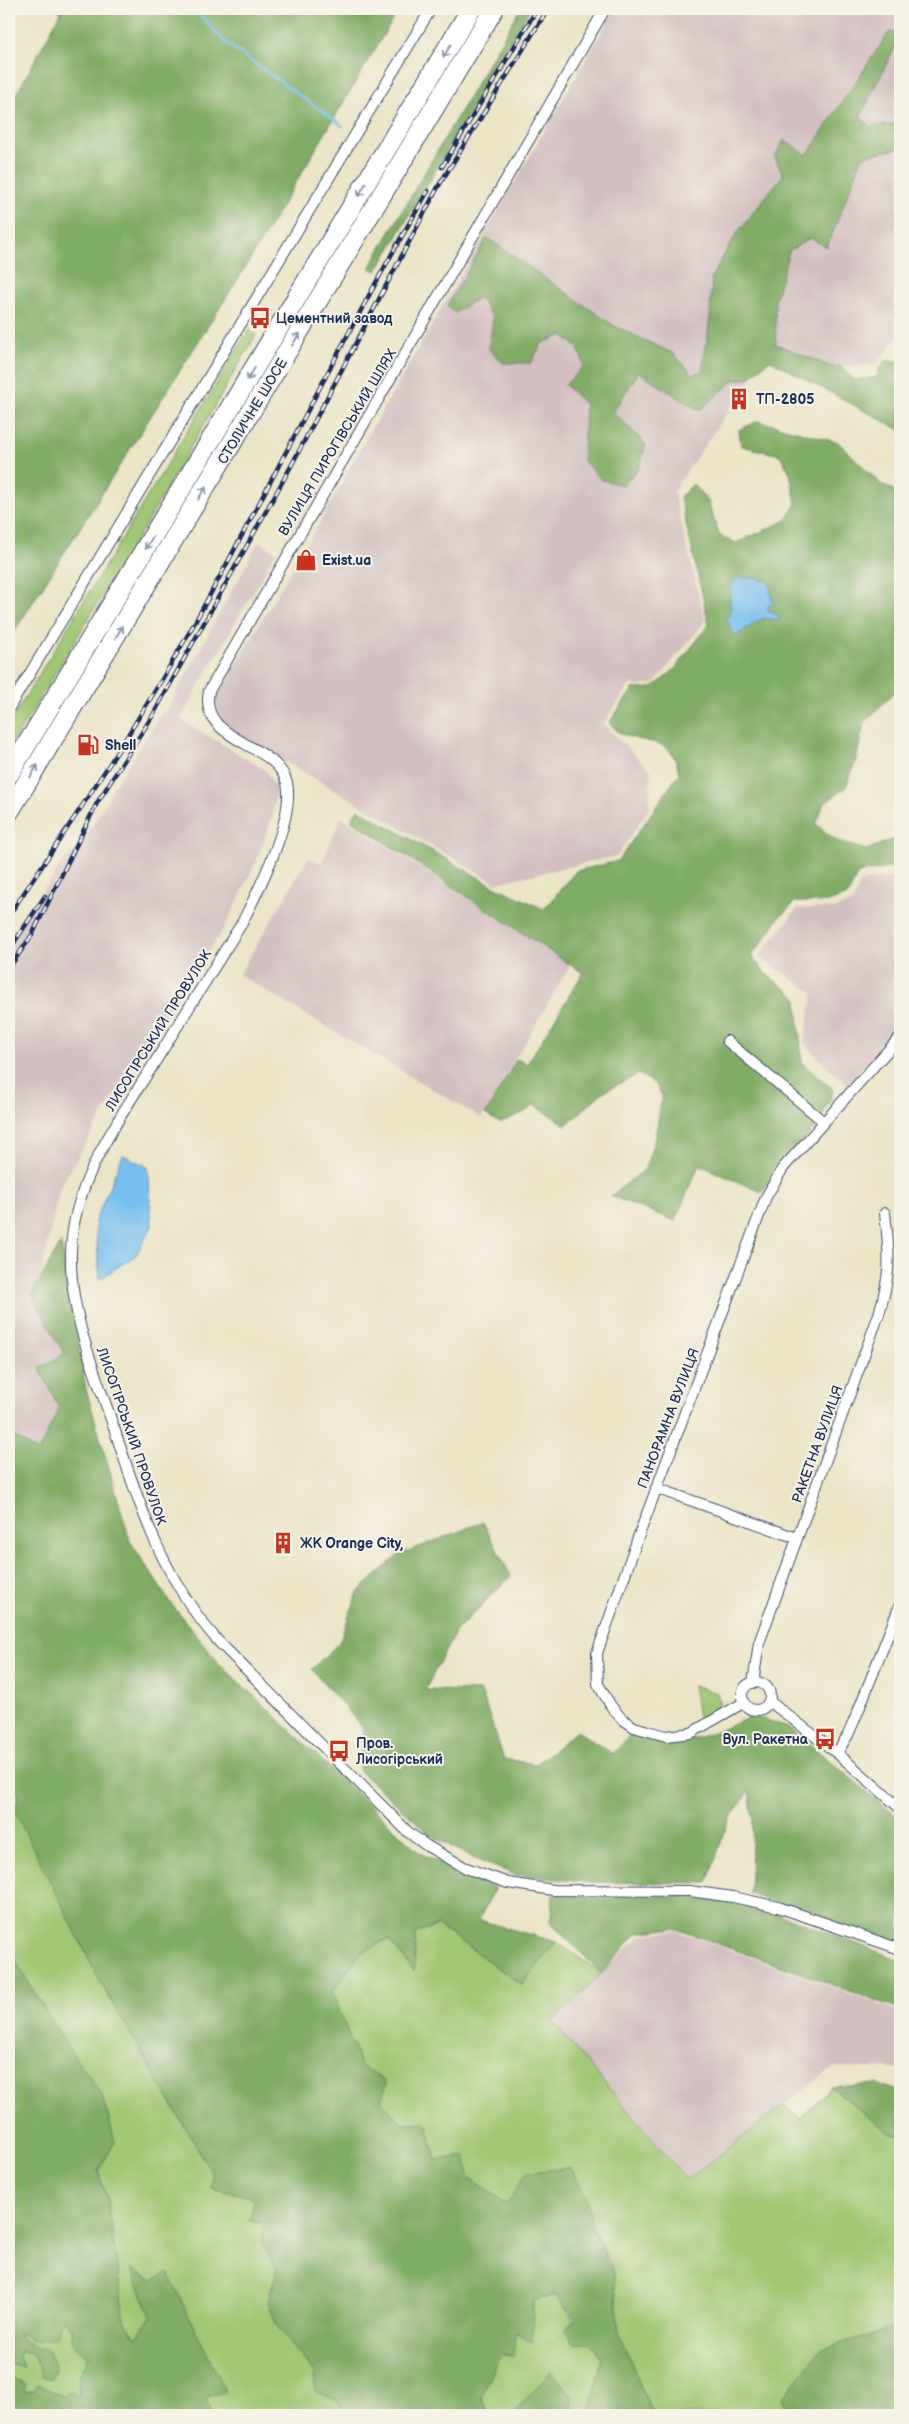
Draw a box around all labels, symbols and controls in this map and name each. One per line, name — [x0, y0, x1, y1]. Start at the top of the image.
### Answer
one-way arrow — [441, 43, 451, 57]
one-way arrow — [357, 182, 367, 196]
bus stop icon: Цементний завод — [247, 305, 273, 331]
place label: Цементний завод — [276, 310, 393, 327]
one-way arrow — [291, 332, 301, 346]
street label: ВУЛИЦЯ ПИРОГІВСЬКИЙ ШЛЯХ — [275, 345, 400, 539]
street label: СТОЛИЧНЕ ШОСЕ — [214, 355, 291, 467]
one-way arrow — [245, 366, 255, 380]
building icon: ТП-2805 — [726, 386, 752, 412]
place label: ТП-2805 — [756, 391, 814, 408]
one-way arrow — [198, 486, 208, 500]
one-way arrow — [143, 535, 153, 549]
shop icon: Exist.ua — [293, 547, 319, 573]
place label: Exist.ua — [322, 552, 371, 569]
one-way arrow — [114, 625, 124, 639]
fuel station icon: Shell — [75, 732, 101, 758]
place label: Shell — [105, 737, 136, 754]
one-way arrow — [29, 764, 39, 778]
street label: ЛИСОГІРСЬКИЙ ПРОВУЛОК — [101, 946, 216, 1115]
street label: ЛИСОГІРСЬКИЙ ПРОВУЛОК — [93, 1344, 170, 1528]
street label: ПАНОРАМНА ВУЛИЦЯ — [634, 1346, 703, 1491]
street label: РАКЕТНА ВУЛИЦЯ — [788, 1383, 847, 1505]
building icon: ЖК Orange City, — [270, 1530, 296, 1556]
place label: ЖК Orange City, — [300, 1535, 403, 1552]
bus stop icon: Вул. Ракетна — [812, 1726, 838, 1752]
place label: Вул. Ракетна — [722, 1731, 809, 1748]
place label: Пров. Лисогірський — [355, 1735, 443, 1768]
bus stop icon: Пров. Лисогірський — [326, 1738, 352, 1764]

